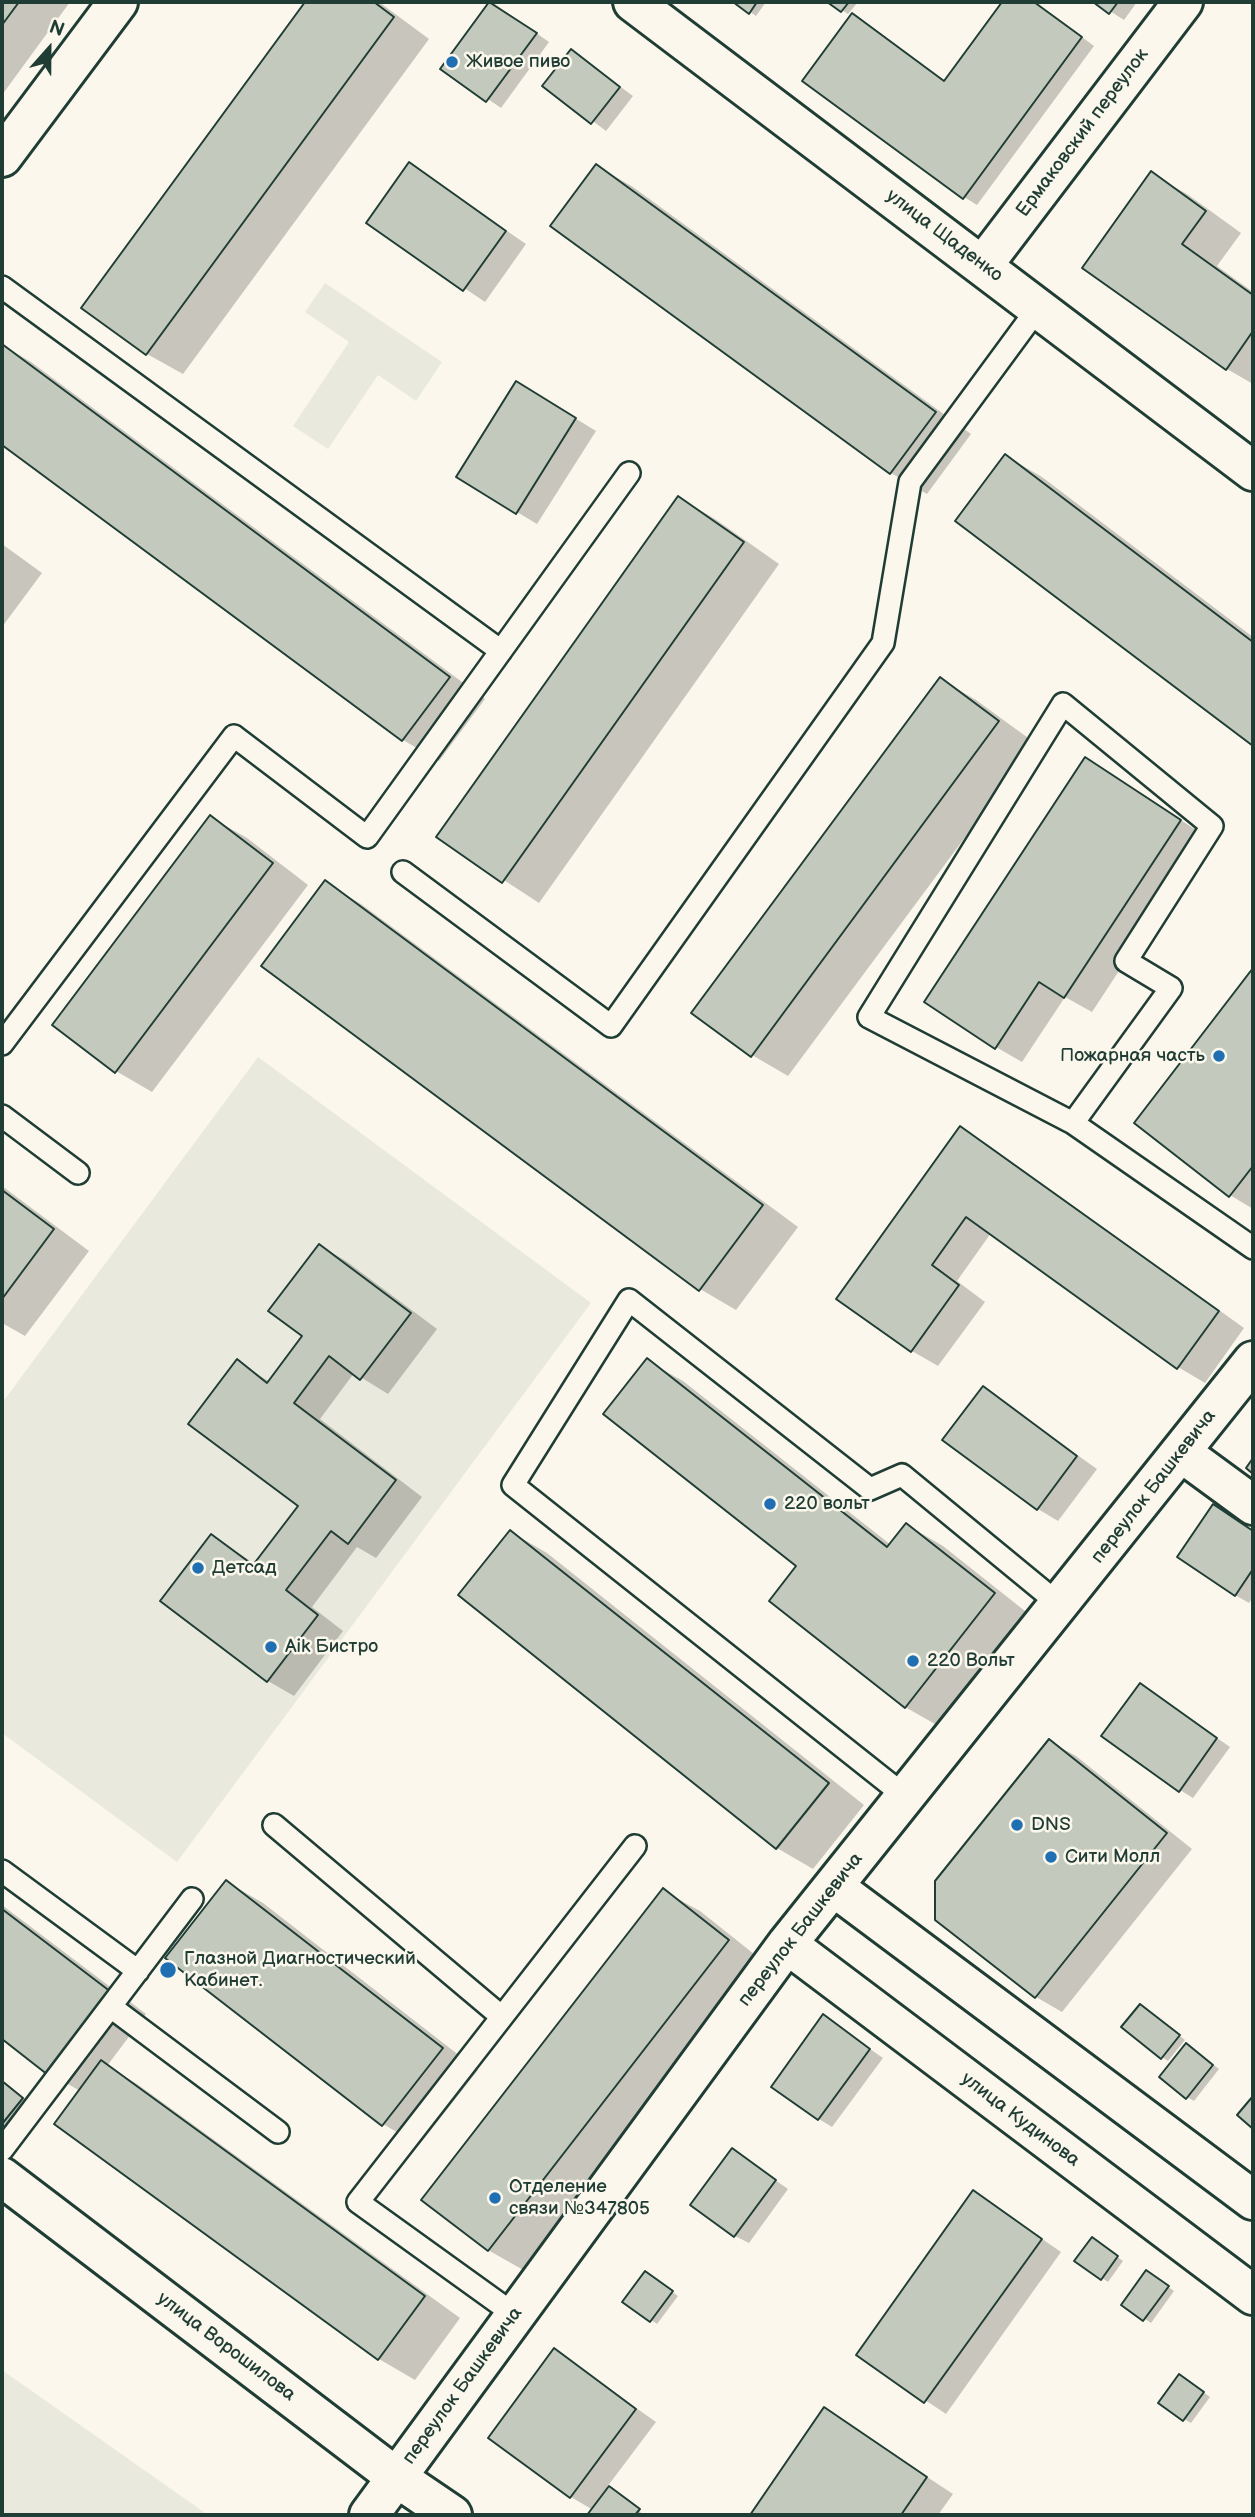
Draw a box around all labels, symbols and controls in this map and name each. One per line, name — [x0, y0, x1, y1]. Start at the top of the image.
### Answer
north arrow — [14, 14, 84, 84]
text: N — [46, 16, 67, 42]
street label: Ермаковский переулок — [1012, 44, 1154, 222]
place label: Живое пиво — [466, 51, 570, 73]
marker: Живое пиво — [444, 54, 460, 70]
street label: улица Щаденко — [881, 185, 1007, 287]
place label: Пожарная часть — [1060, 1045, 1205, 1067]
marker: Пожарная часть — [1211, 1048, 1227, 1064]
street label: переулок Башкевича — [1087, 1406, 1221, 1568]
place label: 220 вольт — [784, 1493, 870, 1515]
marker: 220 вольт — [762, 1496, 778, 1512]
place label: Детсад — [212, 1557, 277, 1579]
marker: Детсад — [190, 1560, 206, 1576]
place label: Aik Бистро — [285, 1636, 378, 1658]
marker: Aik Бистро — [263, 1639, 279, 1655]
place label: 220 Вольт — [927, 1650, 1015, 1672]
marker: 220 Вольт — [905, 1653, 921, 1669]
place label: DNS — [1031, 1814, 1071, 1836]
marker: DNS — [1009, 1817, 1025, 1833]
place label: Сити Молл — [1065, 1846, 1160, 1868]
street label: переулок Башкевича — [734, 1849, 868, 2011]
marker: Сити Молл — [1043, 1849, 1059, 1865]
place label: Глазной Диагностический Кабинет. — [184, 1948, 416, 1992]
marker: Глазной Диагностический Кабинет. — [158, 1960, 178, 1980]
street label: улица Кудинова — [956, 2068, 1084, 2172]
place label: Отделение связи №347805 — [509, 2176, 650, 2220]
marker: Отделение связи №347805 — [487, 2190, 503, 2206]
street label: улица Ворошилова — [152, 2288, 300, 2406]
street label: переулок Башкевича — [398, 2303, 528, 2469]

